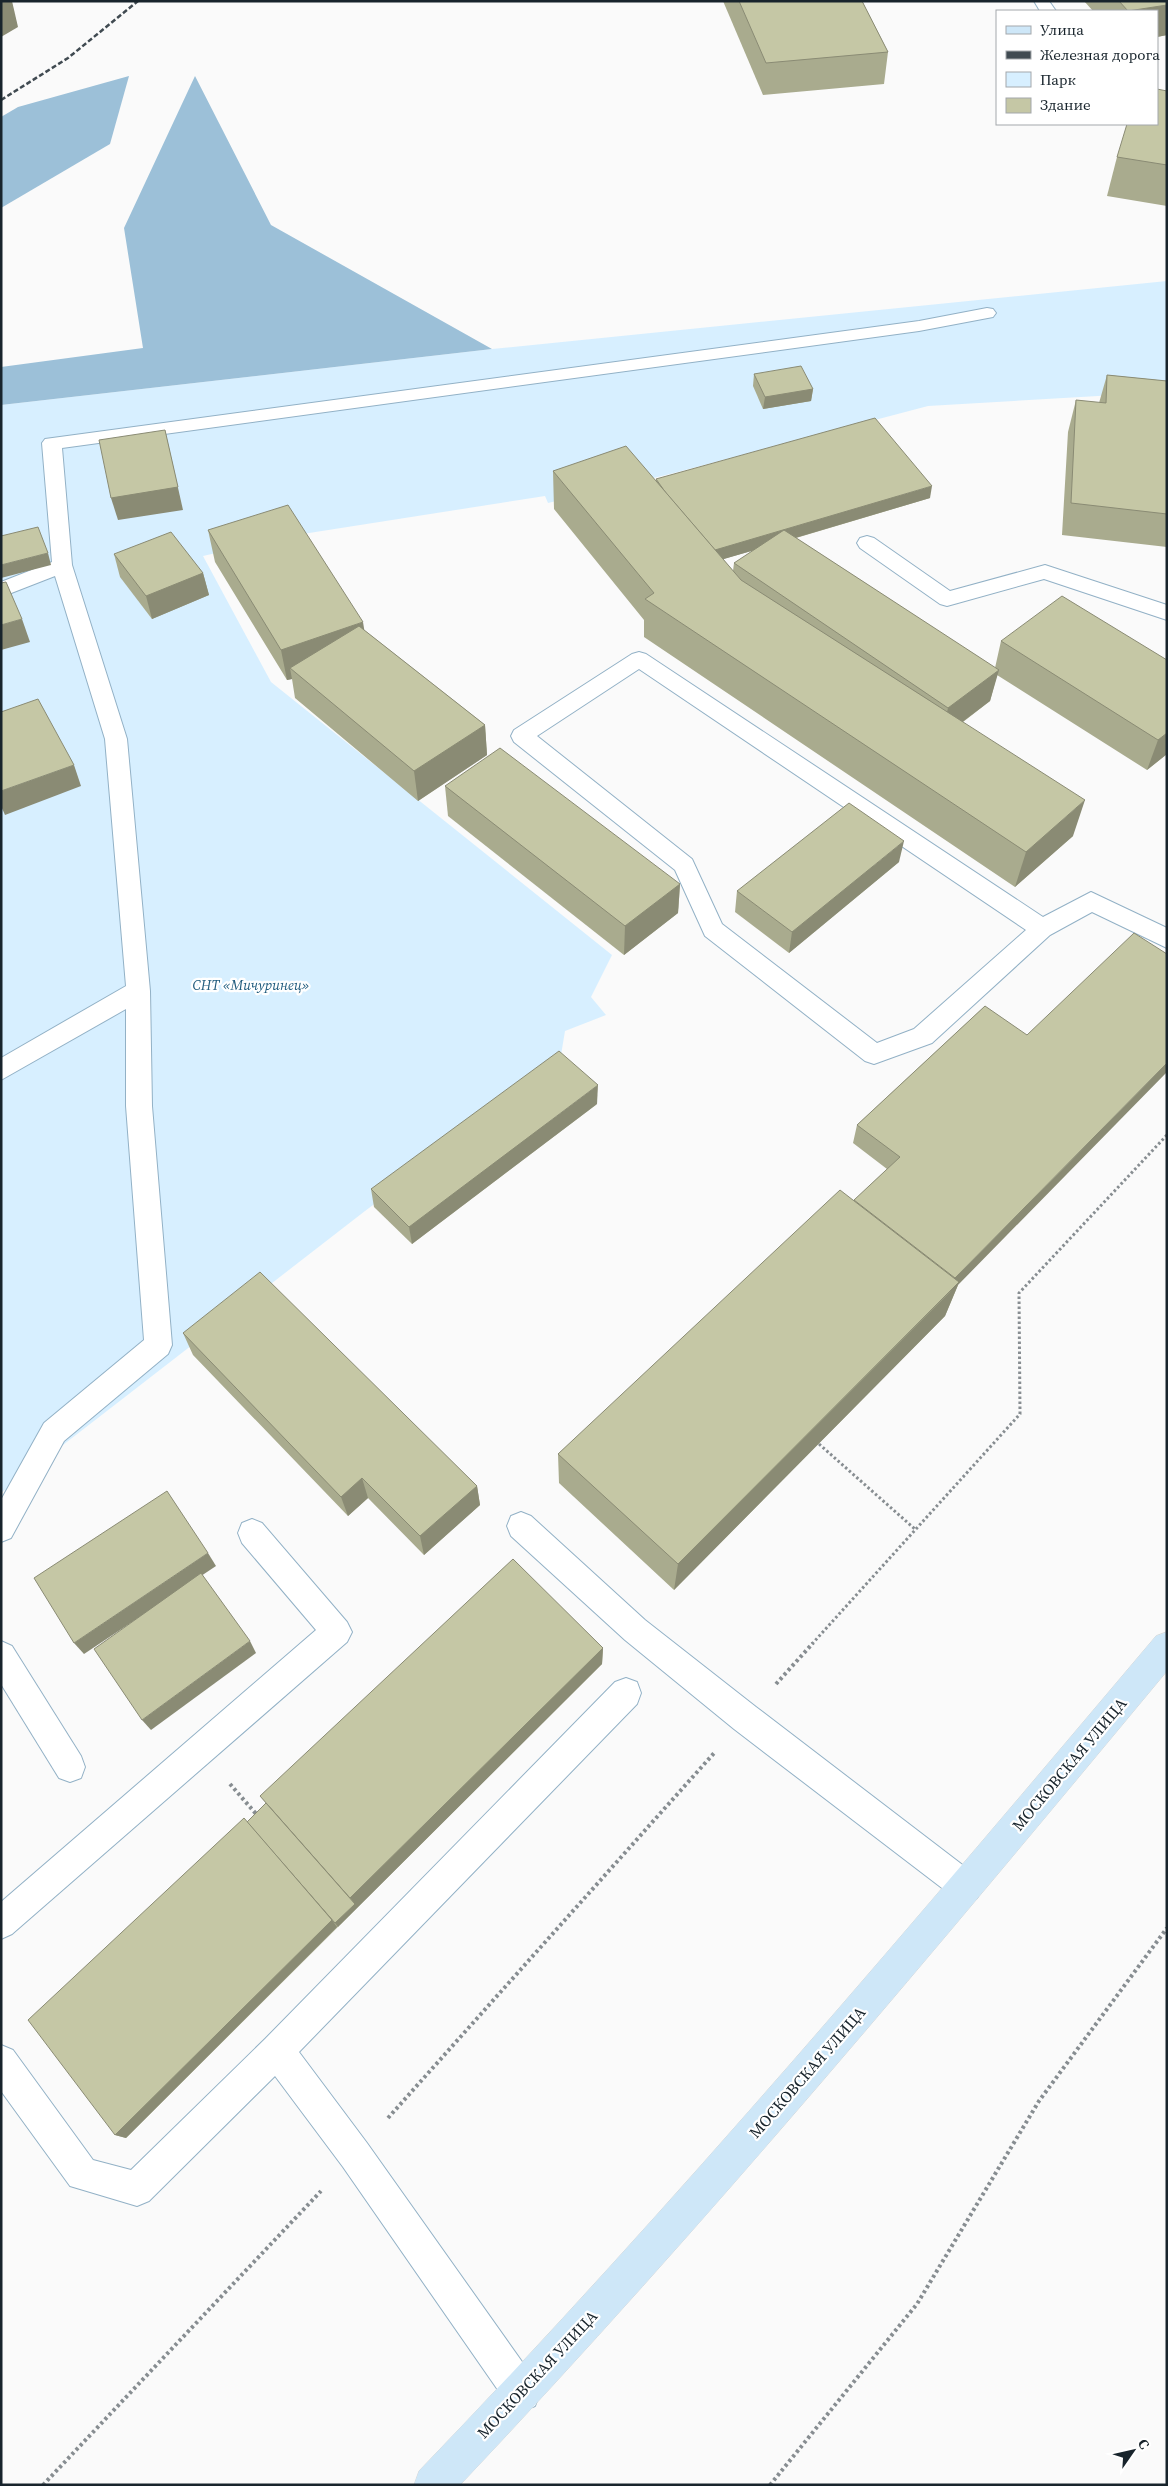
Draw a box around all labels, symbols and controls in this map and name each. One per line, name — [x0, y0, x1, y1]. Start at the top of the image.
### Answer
legend — [996, 10, 1158, 125]
text: Улица — [1040, 19, 1084, 40]
text: Железная дорога — [1040, 44, 1160, 65]
text: Парк — [1040, 69, 1076, 90]
text: Здание — [1040, 94, 1091, 115]
park label: СНТ «Мичуринец» — [193, 975, 309, 995]
street label: МОСКОВСКАЯ УЛИЦА — [1007, 1692, 1132, 1835]
street label: МОСКОВСКАЯ УЛИЦА — [744, 2001, 871, 2143]
street label: МОСКОВСКАЯ УЛИЦА — [472, 2305, 603, 2443]
north arrow — [1108, 2426, 1158, 2476]
text: С — [1133, 2435, 1155, 2453]

